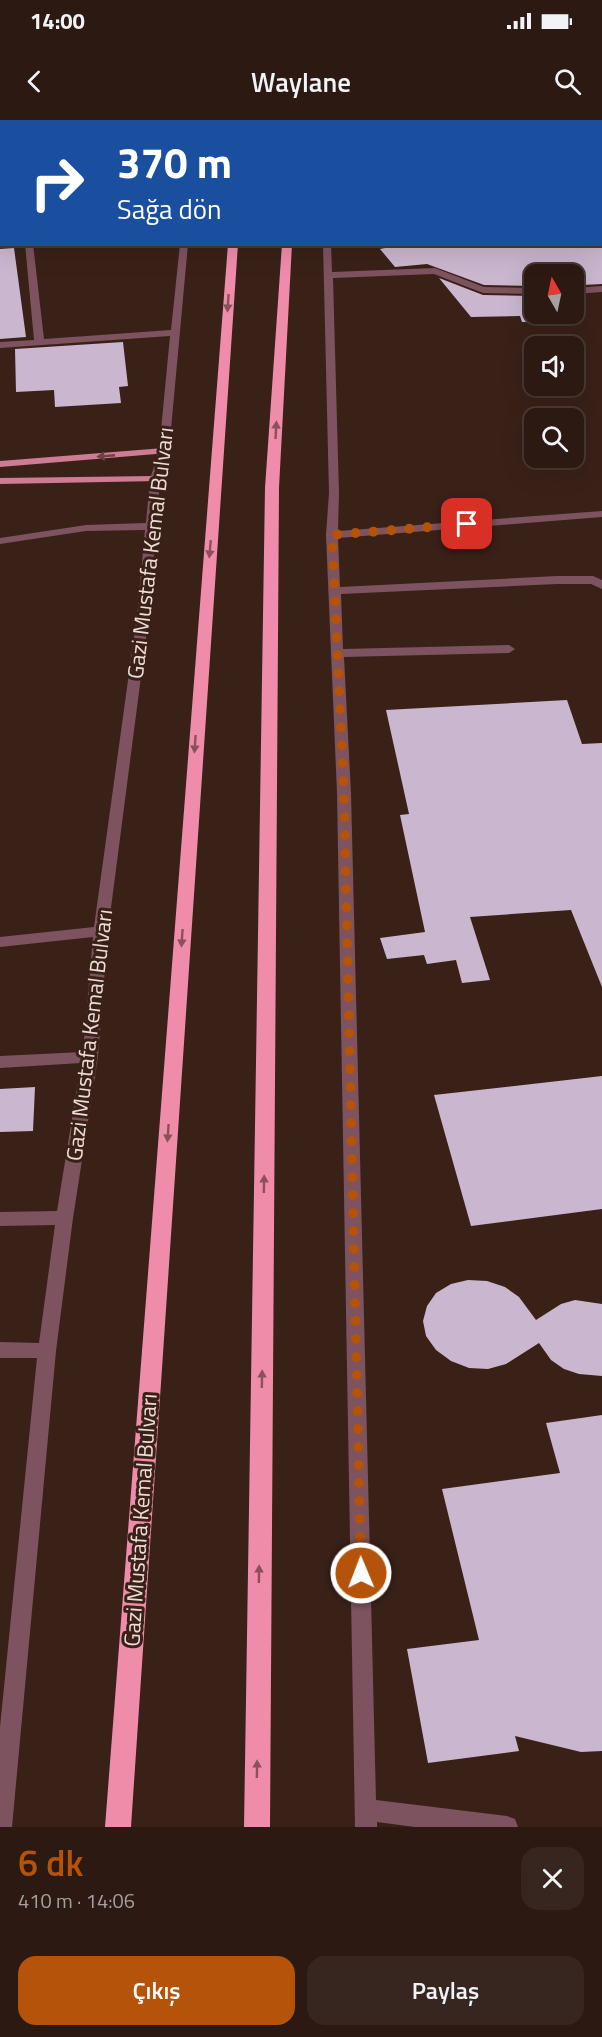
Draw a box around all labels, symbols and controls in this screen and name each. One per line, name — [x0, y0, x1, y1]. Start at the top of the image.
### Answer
text: 14:00 — [30, 4, 85, 38]
text: Waylane — [251, 61, 351, 102]
icon: back — [18, 65, 51, 98]
icon: search — [551, 65, 584, 98]
text: 370 m — [117, 130, 232, 194]
icon: right — [18, 144, 96, 222]
text: Sağa dön — [117, 188, 222, 229]
north arrow — [524, 264, 584, 324]
map controls — [524, 264, 584, 468]
one-way arrow — [224, 293, 233, 312]
button: sound — [524, 336, 584, 396]
button: search — [524, 408, 584, 468]
one-way arrow — [271, 420, 280, 439]
street label: Gazi Mustafa Kemal Bulvarı — [118, 425, 182, 681]
one-way arrow — [96, 451, 115, 461]
pin — [441, 498, 492, 549]
icon: arrive — [450, 507, 483, 540]
one-way arrow — [205, 540, 215, 559]
one-way arrow — [191, 734, 200, 753]
street label: Gazi Mustafa Kemal Bulvarı — [57, 907, 121, 1163]
one-way arrow — [177, 929, 186, 948]
one-way arrow — [163, 1123, 173, 1142]
one-way arrow — [259, 1174, 269, 1193]
one-way arrow — [257, 1369, 266, 1388]
street label: Gazi Mustafa Kemal Bulvarı — [114, 1392, 166, 1648]
position arrow — [329, 1541, 393, 1605]
one-way arrow — [254, 1564, 264, 1583]
one-way arrow — [252, 1759, 262, 1778]
text: 6 dk — [18, 1835, 83, 1890]
button: close — [521, 1847, 584, 1910]
text: 410 m · 14:06 — [18, 1885, 135, 1916]
button: Çıkış — [18, 1956, 295, 2025]
button: Paylaş — [307, 1956, 584, 2025]

